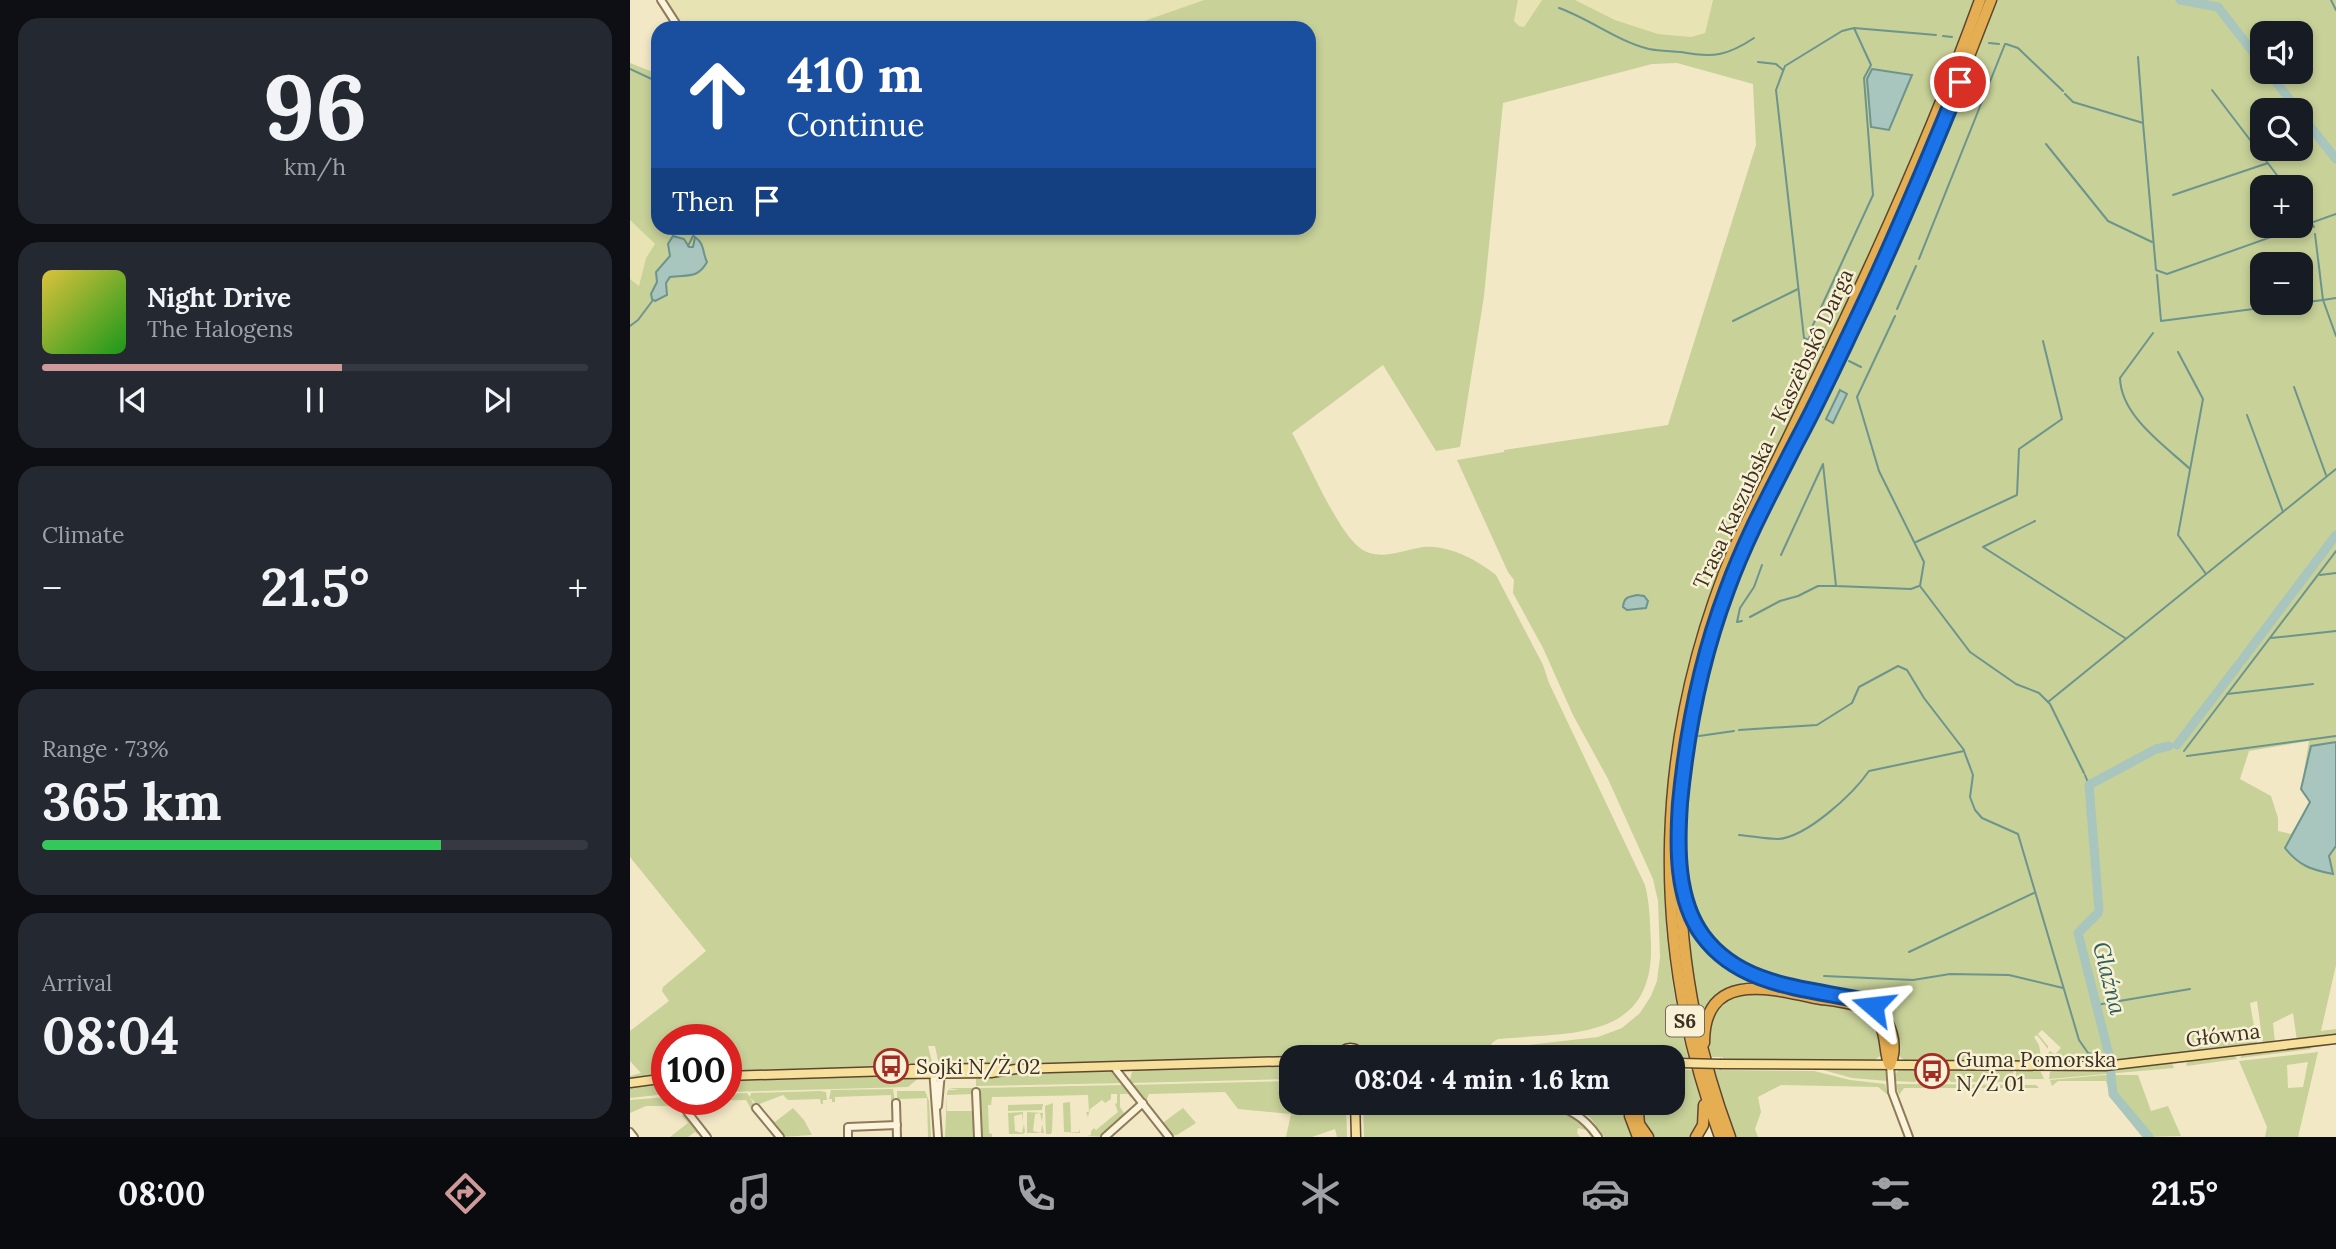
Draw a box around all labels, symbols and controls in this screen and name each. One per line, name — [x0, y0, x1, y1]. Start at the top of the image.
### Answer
map controls — [2250, 21, 2313, 315]
button: sound — [2250, 21, 2313, 84]
text: 410 m — [787, 43, 923, 105]
text: 96 — [263, 48, 367, 165]
icon: ahead — [672, 49, 763, 140]
pin — [1930, 52, 1990, 112]
icon: arrive — [1941, 63, 1979, 101]
button: search — [2250, 98, 2313, 161]
text: Continue — [787, 104, 924, 145]
text: km/h — [284, 152, 346, 181]
button: + — [2250, 175, 2313, 238]
icon: arrive — [748, 182, 786, 220]
text: Then — [672, 185, 734, 218]
button: − — [2250, 252, 2313, 315]
street label: Trasa Kaszubska – Kaszëbskô Darga — [1687, 264, 1859, 593]
text: Night Drive — [147, 281, 291, 314]
text: The Halogens — [147, 314, 293, 343]
icon: previous — [114, 381, 152, 419]
icon: pause — [296, 381, 334, 419]
icon: next — [478, 381, 516, 419]
text: Climate — [42, 520, 124, 549]
text: 21.5° — [261, 554, 369, 620]
text: − — [42, 564, 62, 612]
text: + — [568, 564, 588, 612]
text: Range · 73% — [42, 734, 169, 763]
text: 365 km — [42, 768, 222, 834]
water label: Glaźna — [2087, 939, 2133, 1018]
text: Arrival — [42, 968, 112, 997]
position arrow — [1836, 969, 1910, 1043]
text: 08:04 — [42, 1002, 179, 1068]
road number: S6 — [1666, 1006, 1704, 1036]
street label: Główna — [2184, 1017, 2262, 1053]
speed limit sign: 100 — [651, 1024, 742, 1115]
place label: Guma Pomorska N/Ż 01 — [1956, 1046, 2117, 1097]
bus stop icon: Sojki N/Ż 02 — [872, 1047, 910, 1085]
bus stop icon: Guma Pomorska N/Ż 01 — [1913, 1052, 1951, 1090]
place label: Sojki N/Ż 02 — [916, 1053, 1041, 1080]
text: 08:04 · 4 min · 1.6 km — [1354, 1063, 1610, 1096]
icon: directions — [441, 1169, 490, 1218]
icon: music — [726, 1169, 775, 1218]
icon: phone — [1011, 1169, 1060, 1218]
icon: climate — [1296, 1169, 1345, 1218]
icon: car — [1581, 1169, 1630, 1218]
icon: filters — [1866, 1169, 1915, 1218]
text: 08:00 — [118, 1173, 205, 1214]
text: 21.5° — [2151, 1173, 2218, 1214]

